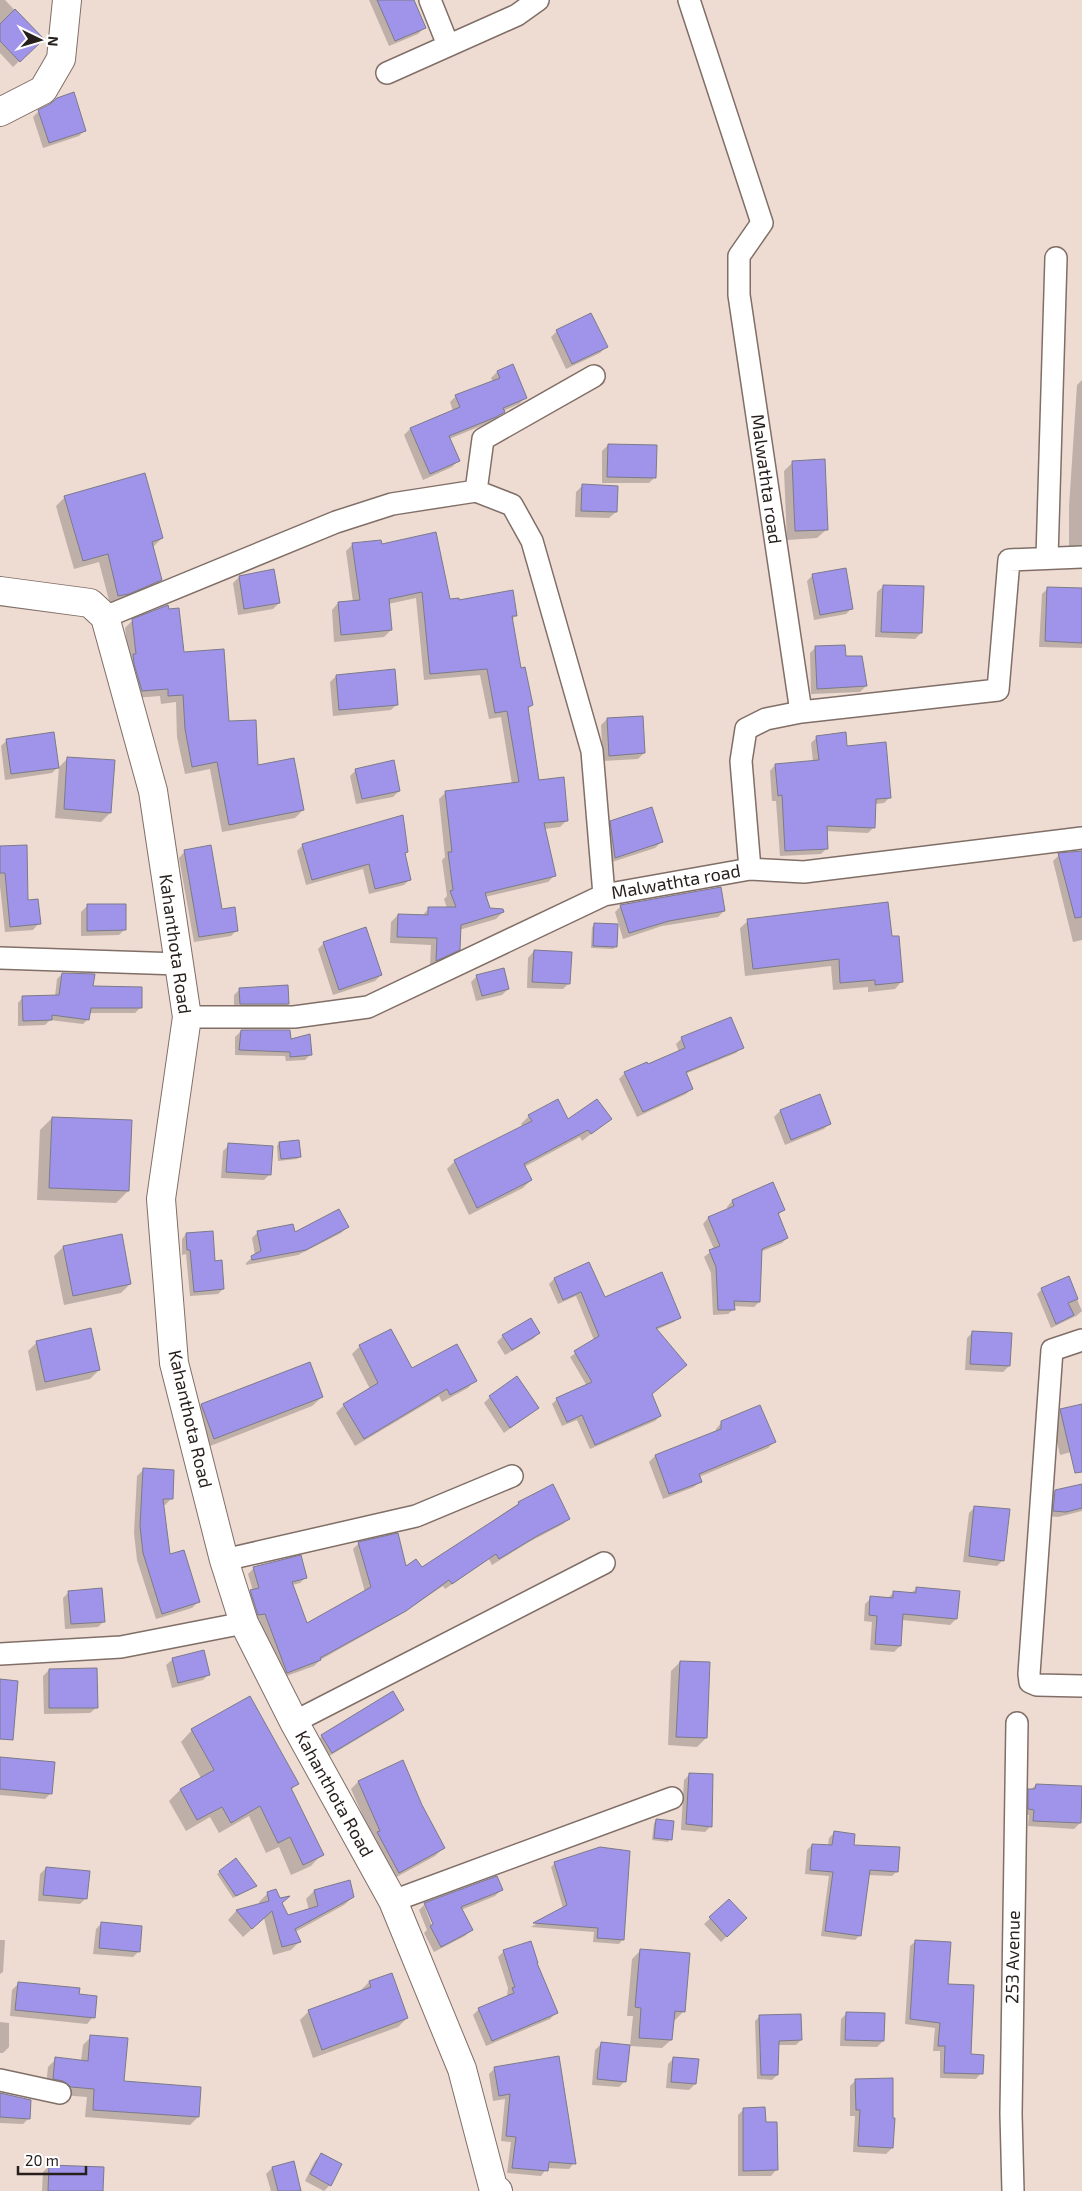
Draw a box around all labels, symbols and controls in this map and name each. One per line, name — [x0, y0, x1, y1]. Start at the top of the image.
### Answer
north arrow — [15, 15, 65, 65]
text: N — [45, 35, 62, 47]
street label: Malwathta road — [747, 413, 787, 545]
street label: Malwathta road — [609, 859, 742, 903]
street label: Kahanthota Road — [155, 872, 197, 1015]
street label: Kahanthota Road — [164, 1348, 218, 1490]
street label: Kahanthota Road — [291, 1726, 379, 1861]
street label: 253 Avenue — [1000, 1910, 1024, 2004]
scale bar — [18, 2144, 85, 2176]
text: 20 m — [25, 2151, 59, 2169]

